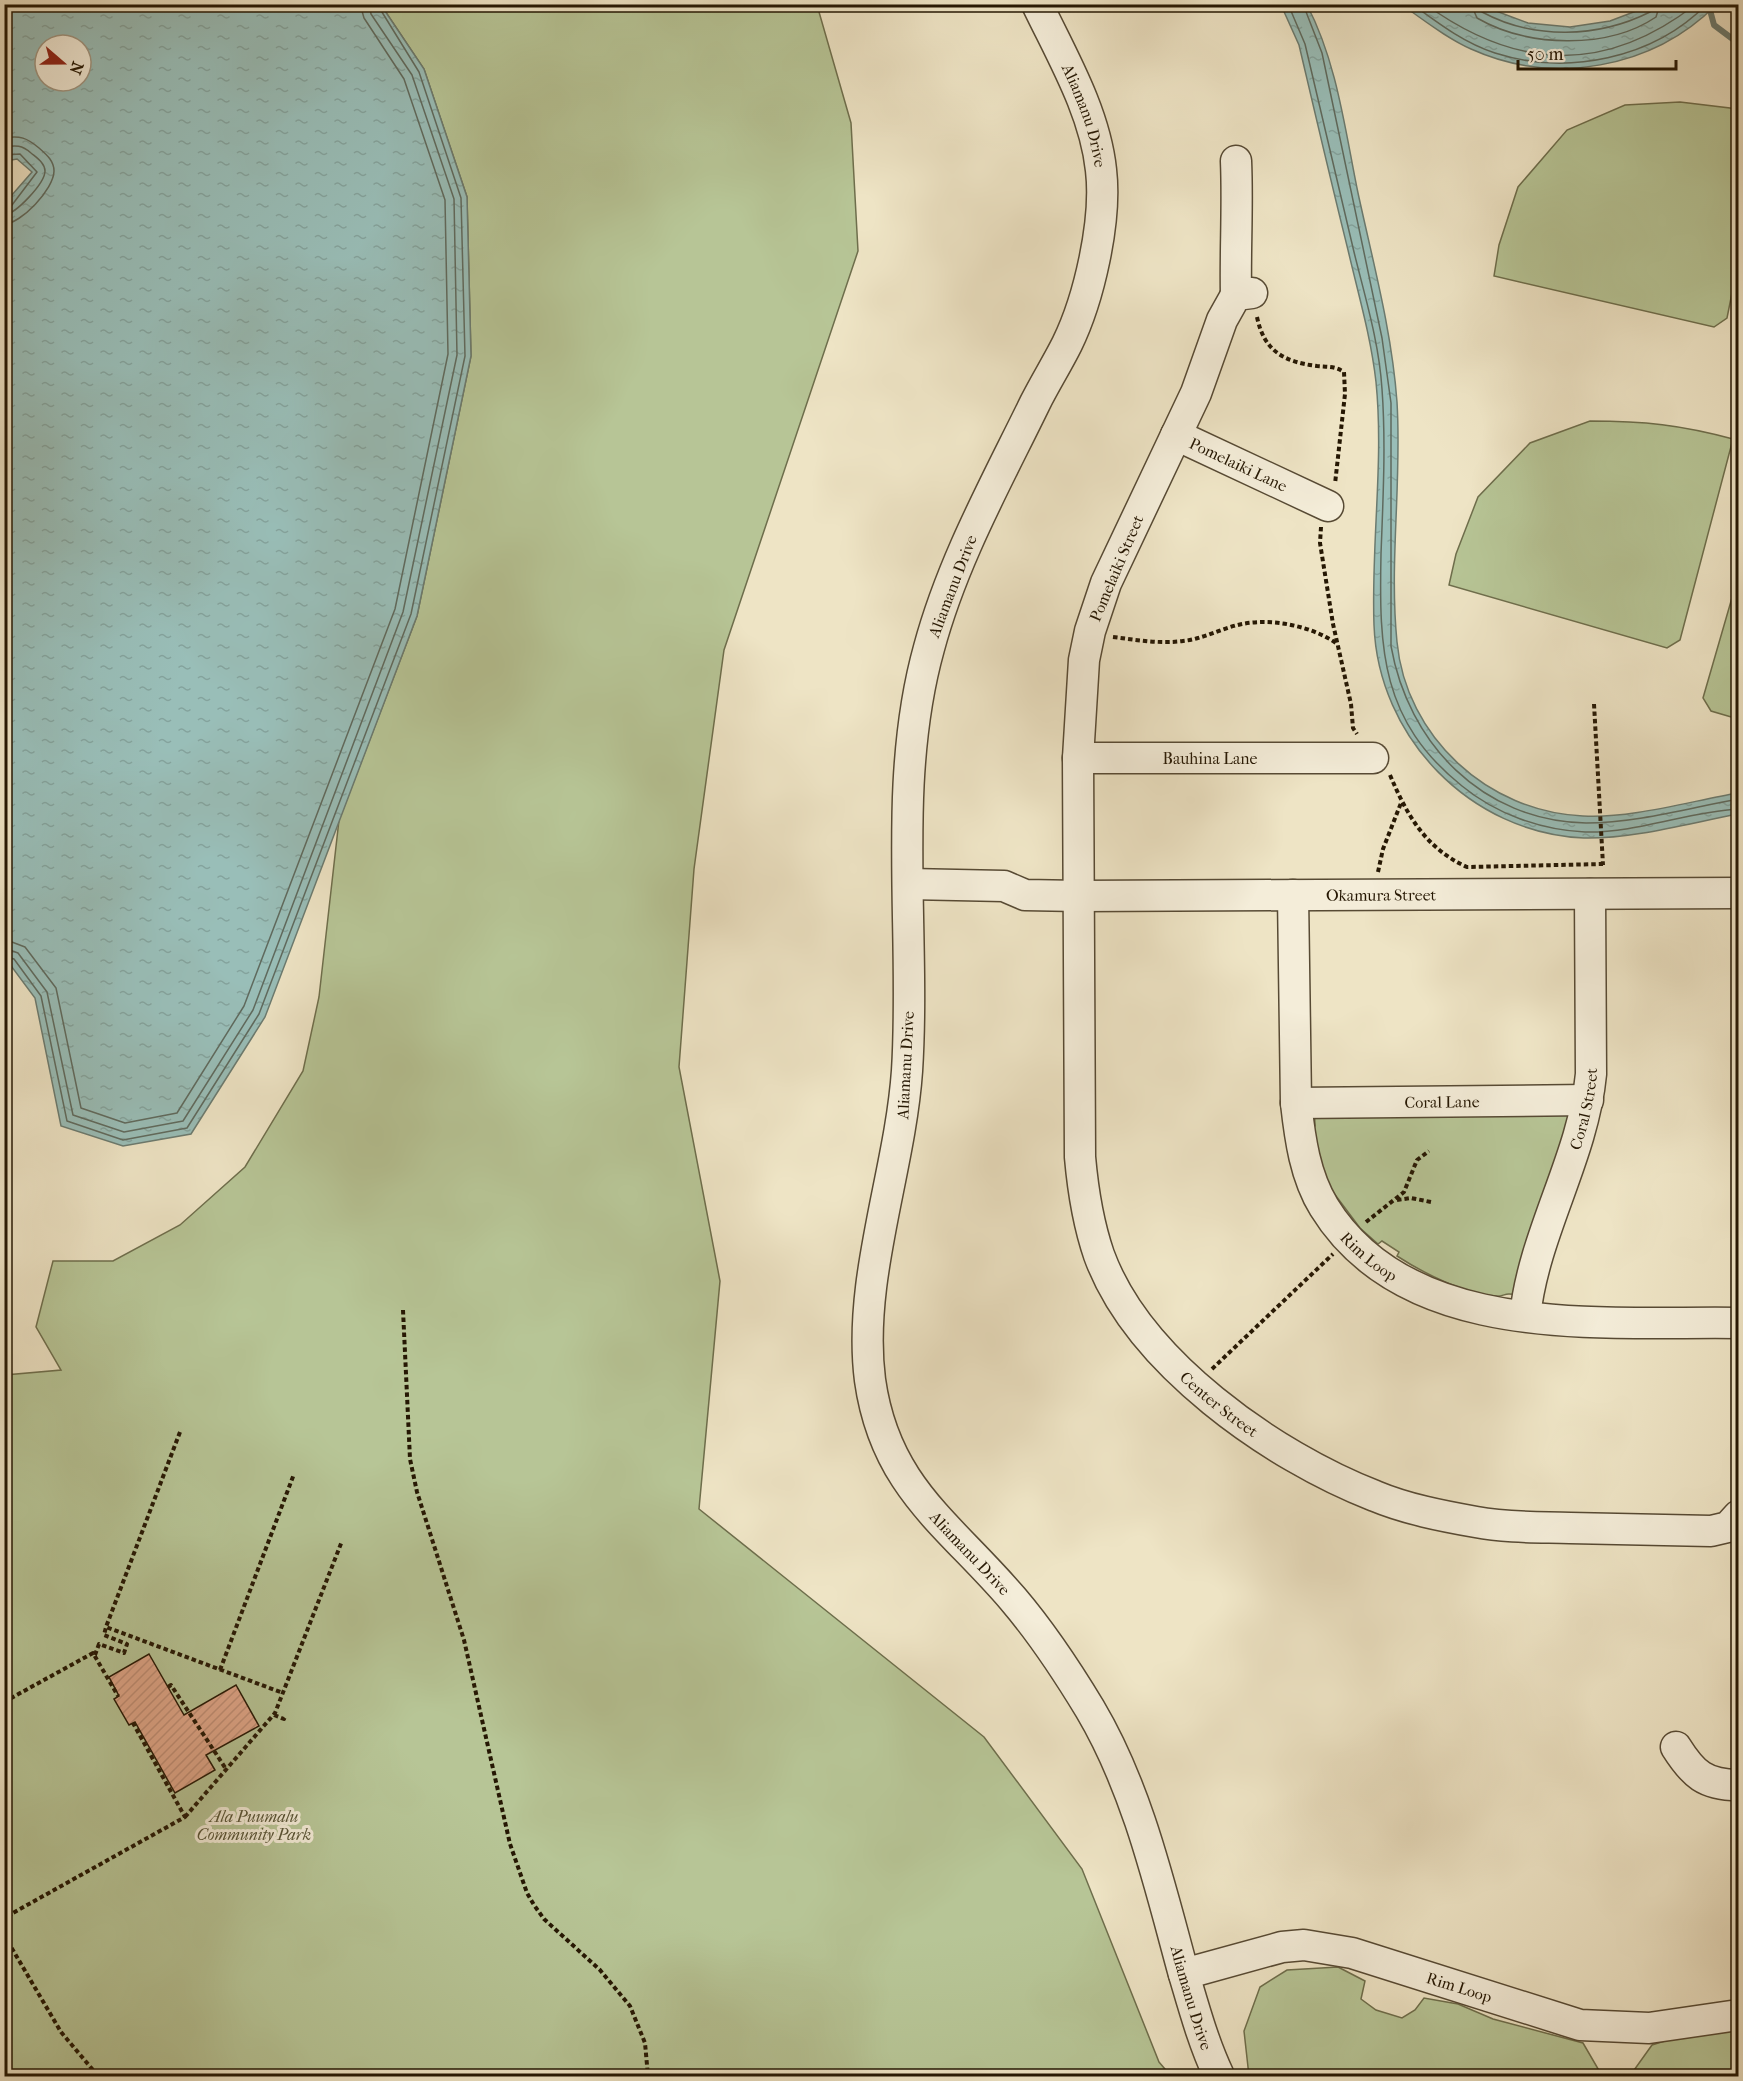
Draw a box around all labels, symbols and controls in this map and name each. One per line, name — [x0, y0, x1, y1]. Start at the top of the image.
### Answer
north arrow — [33, 33, 93, 93]
scale bar — [1518, 33, 1676, 71]
text: 50 m — [1527, 44, 1564, 65]
text: N — [65, 59, 88, 78]
street label: Aliamanu Drive — [1058, 60, 1110, 169]
street label: Pomelaiki Lane — [1186, 434, 1290, 496]
street label: Pomelaiki Street — [1086, 512, 1148, 624]
street label: Aliamanu Drive — [924, 532, 981, 641]
street label: Bauhina Lane — [1163, 749, 1258, 768]
street label: Okamura Street — [1326, 885, 1437, 905]
street label: Aliamanu Drive — [893, 1010, 918, 1121]
street label: Coral Street — [1566, 1068, 1601, 1152]
street label: Coral Lane — [1404, 1092, 1480, 1112]
street label: Rim Loop — [1336, 1228, 1401, 1286]
street label: Center Street — [1176, 1368, 1262, 1441]
street label: Aliamanu Drive — [925, 1507, 1014, 1599]
park label: Ala Puumalu Community Park — [197, 1807, 311, 1844]
street label: Aliamanu Drive — [1166, 1943, 1216, 2053]
street label: Rim Loop — [1424, 1968, 1495, 2007]

